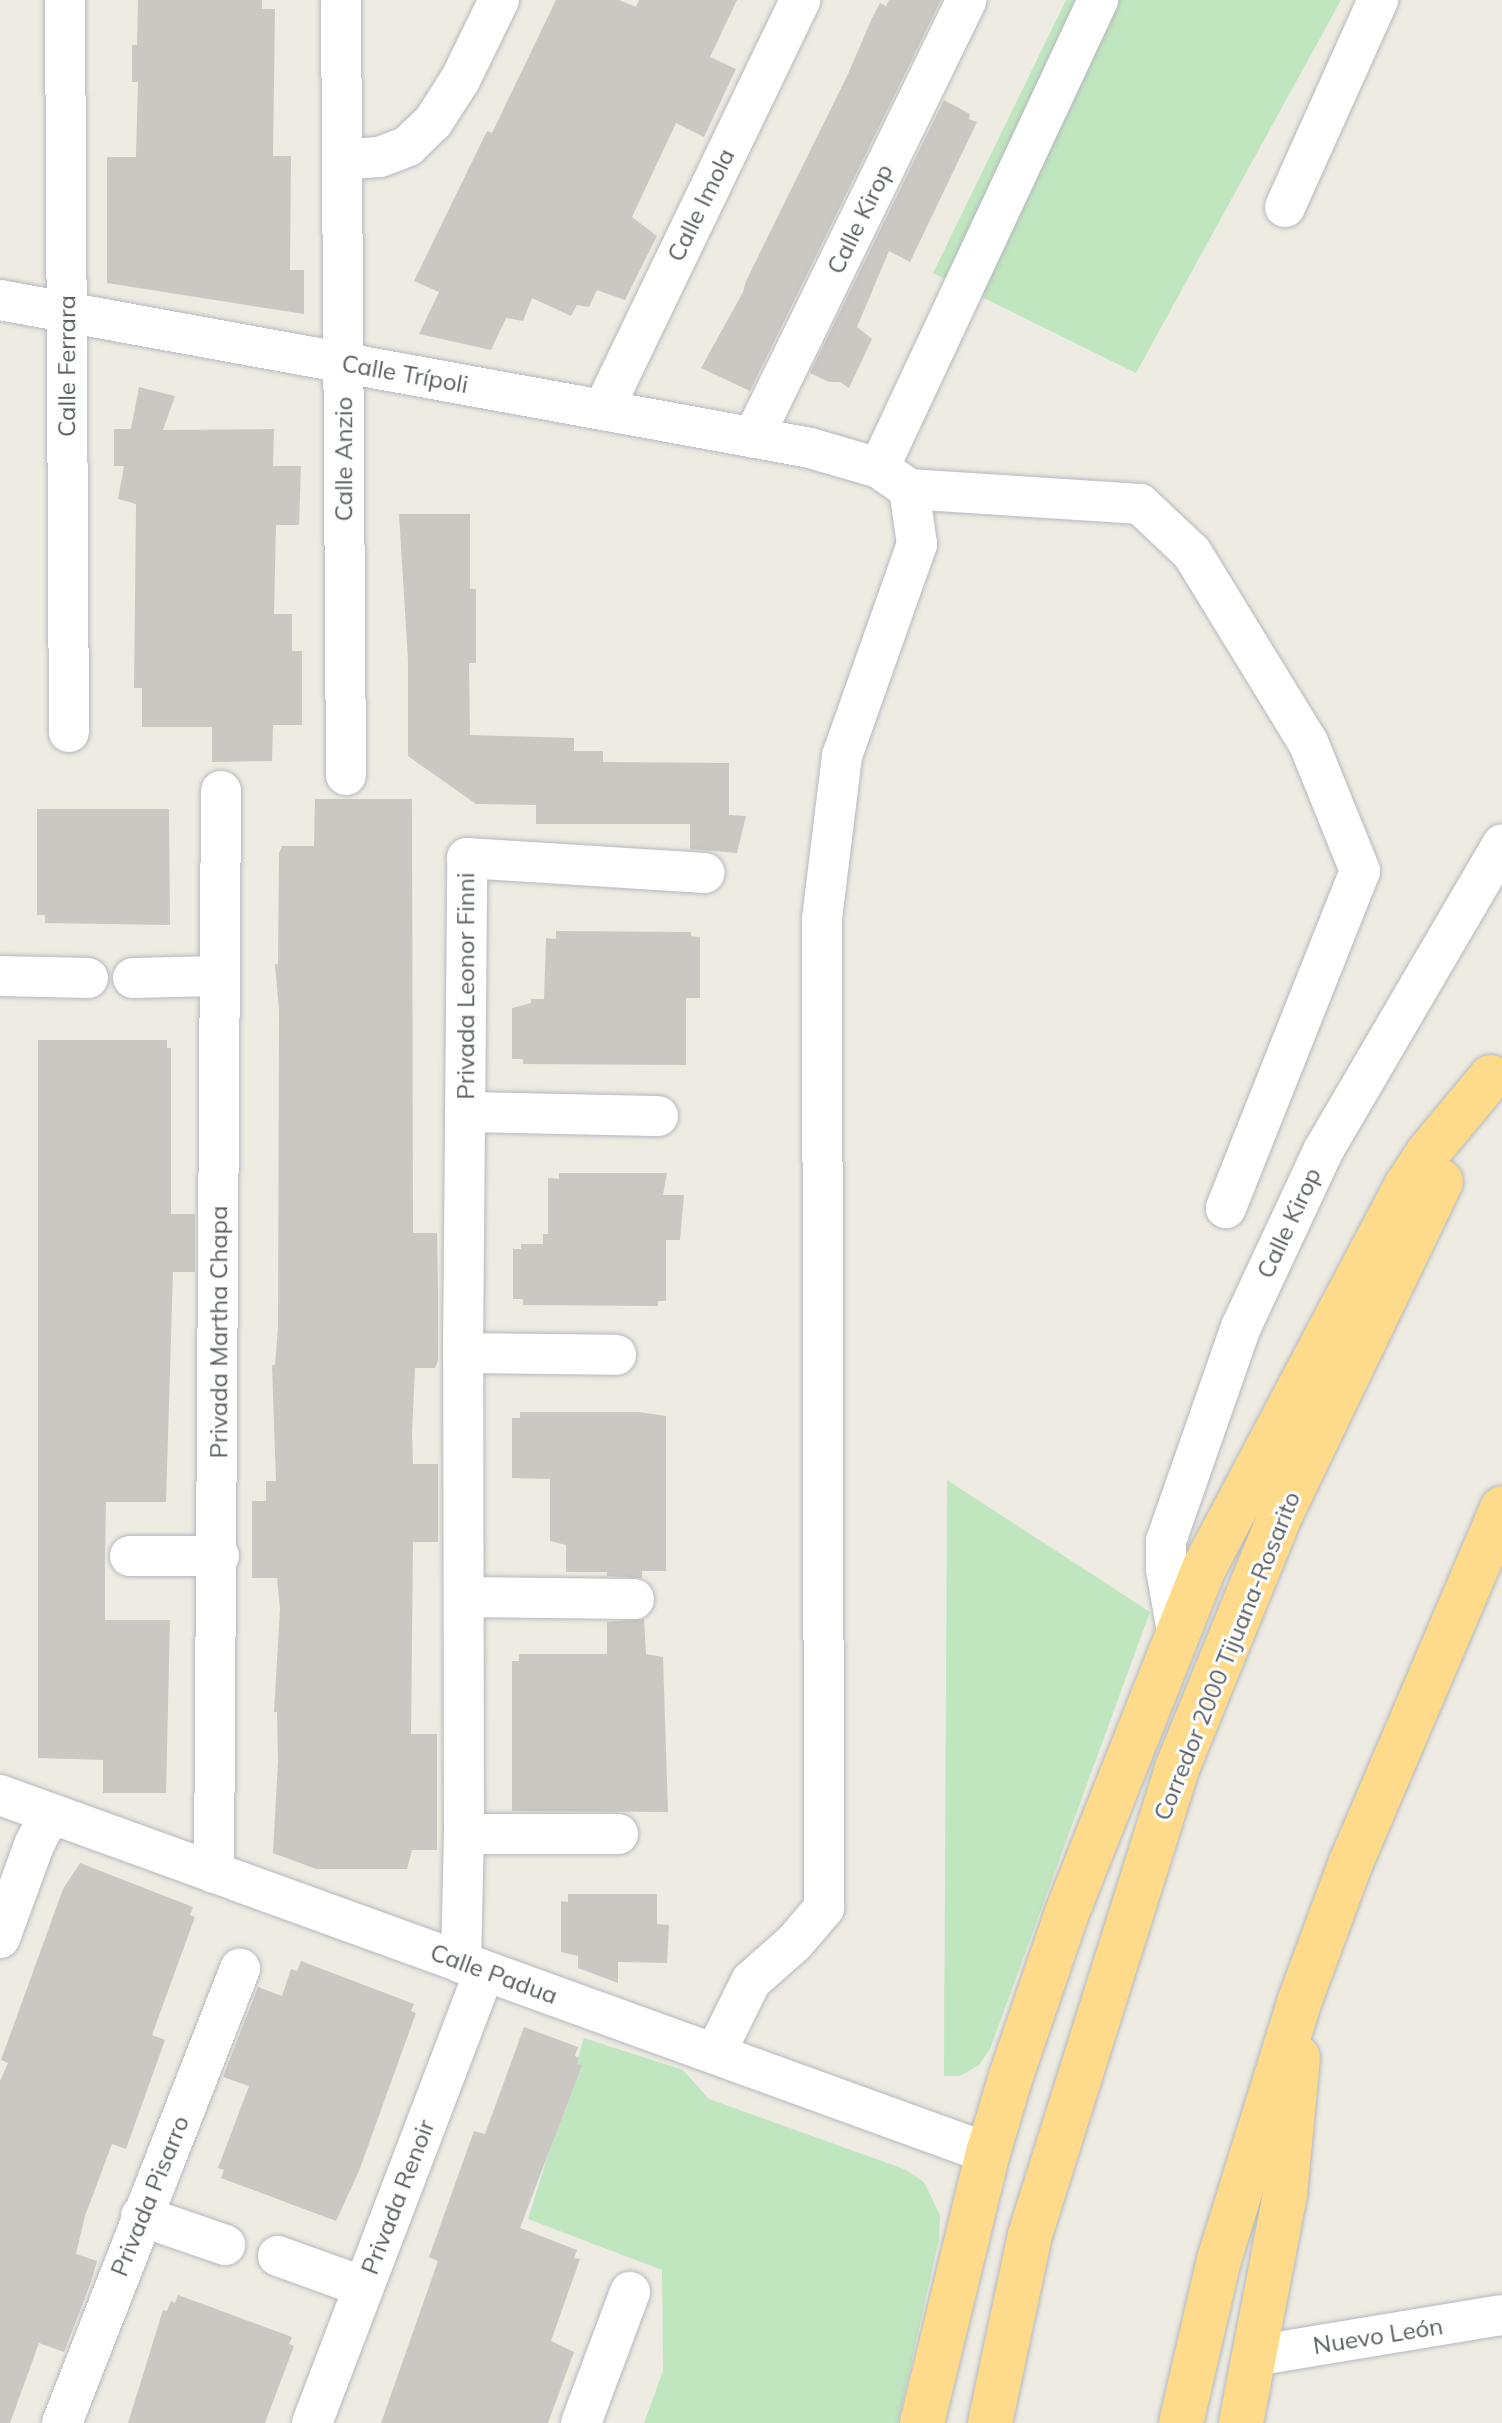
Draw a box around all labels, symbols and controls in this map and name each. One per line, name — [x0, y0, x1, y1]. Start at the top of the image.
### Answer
street label: Calle Imola — [661, 144, 741, 266]
street label: Calle Kirop — [821, 159, 899, 279]
street label: Calle Ferrara — [53, 295, 81, 437]
street label: Calle Trípoli — [340, 349, 470, 399]
street label: Calle Anzio — [330, 397, 358, 521]
street label: Privada Leonor Finni — [452, 872, 480, 1100]
street label: Calle Kirop — [1251, 1163, 1327, 1283]
street label: Privada Martha Chapa — [205, 1206, 233, 1458]
street label: Corredor 2000 Tijuana-Rosarito — [1148, 1487, 1306, 1825]
street label: Calle Padua — [426, 1938, 562, 2010]
street label: Privada Pisarro — [105, 2112, 195, 2280]
street label: Privada Renoir — [355, 2116, 441, 2278]
street label: Nuevo León — [1311, 2312, 1445, 2360]

